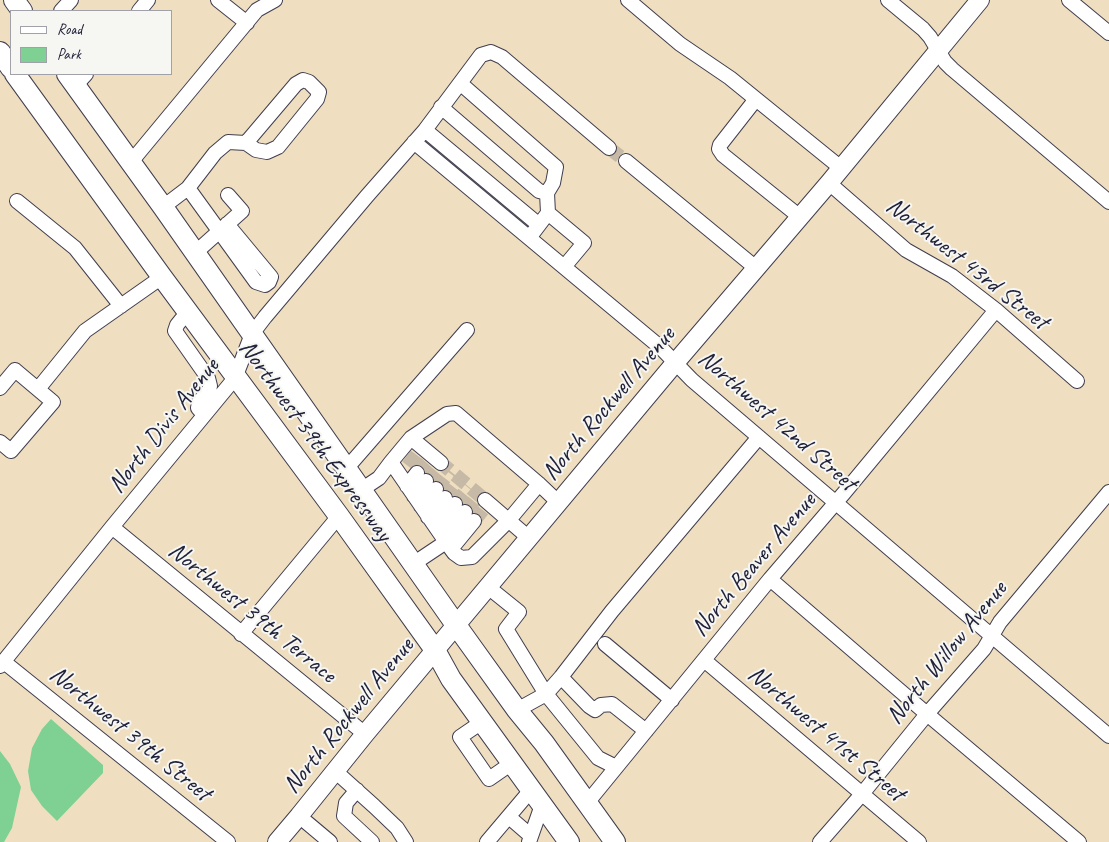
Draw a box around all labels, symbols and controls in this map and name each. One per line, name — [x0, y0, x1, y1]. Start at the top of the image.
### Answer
legend — [10, 10, 172, 75]
text: Road — [57, 20, 82, 39]
text: Park — [57, 45, 81, 64]
street label: Northwest 43rd Street — [880, 191, 1054, 337]
street label: North Rockwell Avenue — [536, 321, 682, 487]
street label: Northwest 39th Expressway — [232, 334, 398, 548]
street label: Northwest 42nd Street — [692, 344, 862, 498]
street label: North Divis Avenue — [102, 352, 226, 500]
street label: North Beaver Avenue — [685, 487, 823, 643]
street label: Northwest 39th Terrace — [162, 536, 342, 690]
street label: North Willow Avenue — [880, 575, 1014, 731]
street label: North Rockwell Avenue — [277, 632, 421, 800]
street label: Northwest 41st Street — [741, 659, 911, 809]
street label: Northwest 39th Street — [43, 660, 217, 808]

